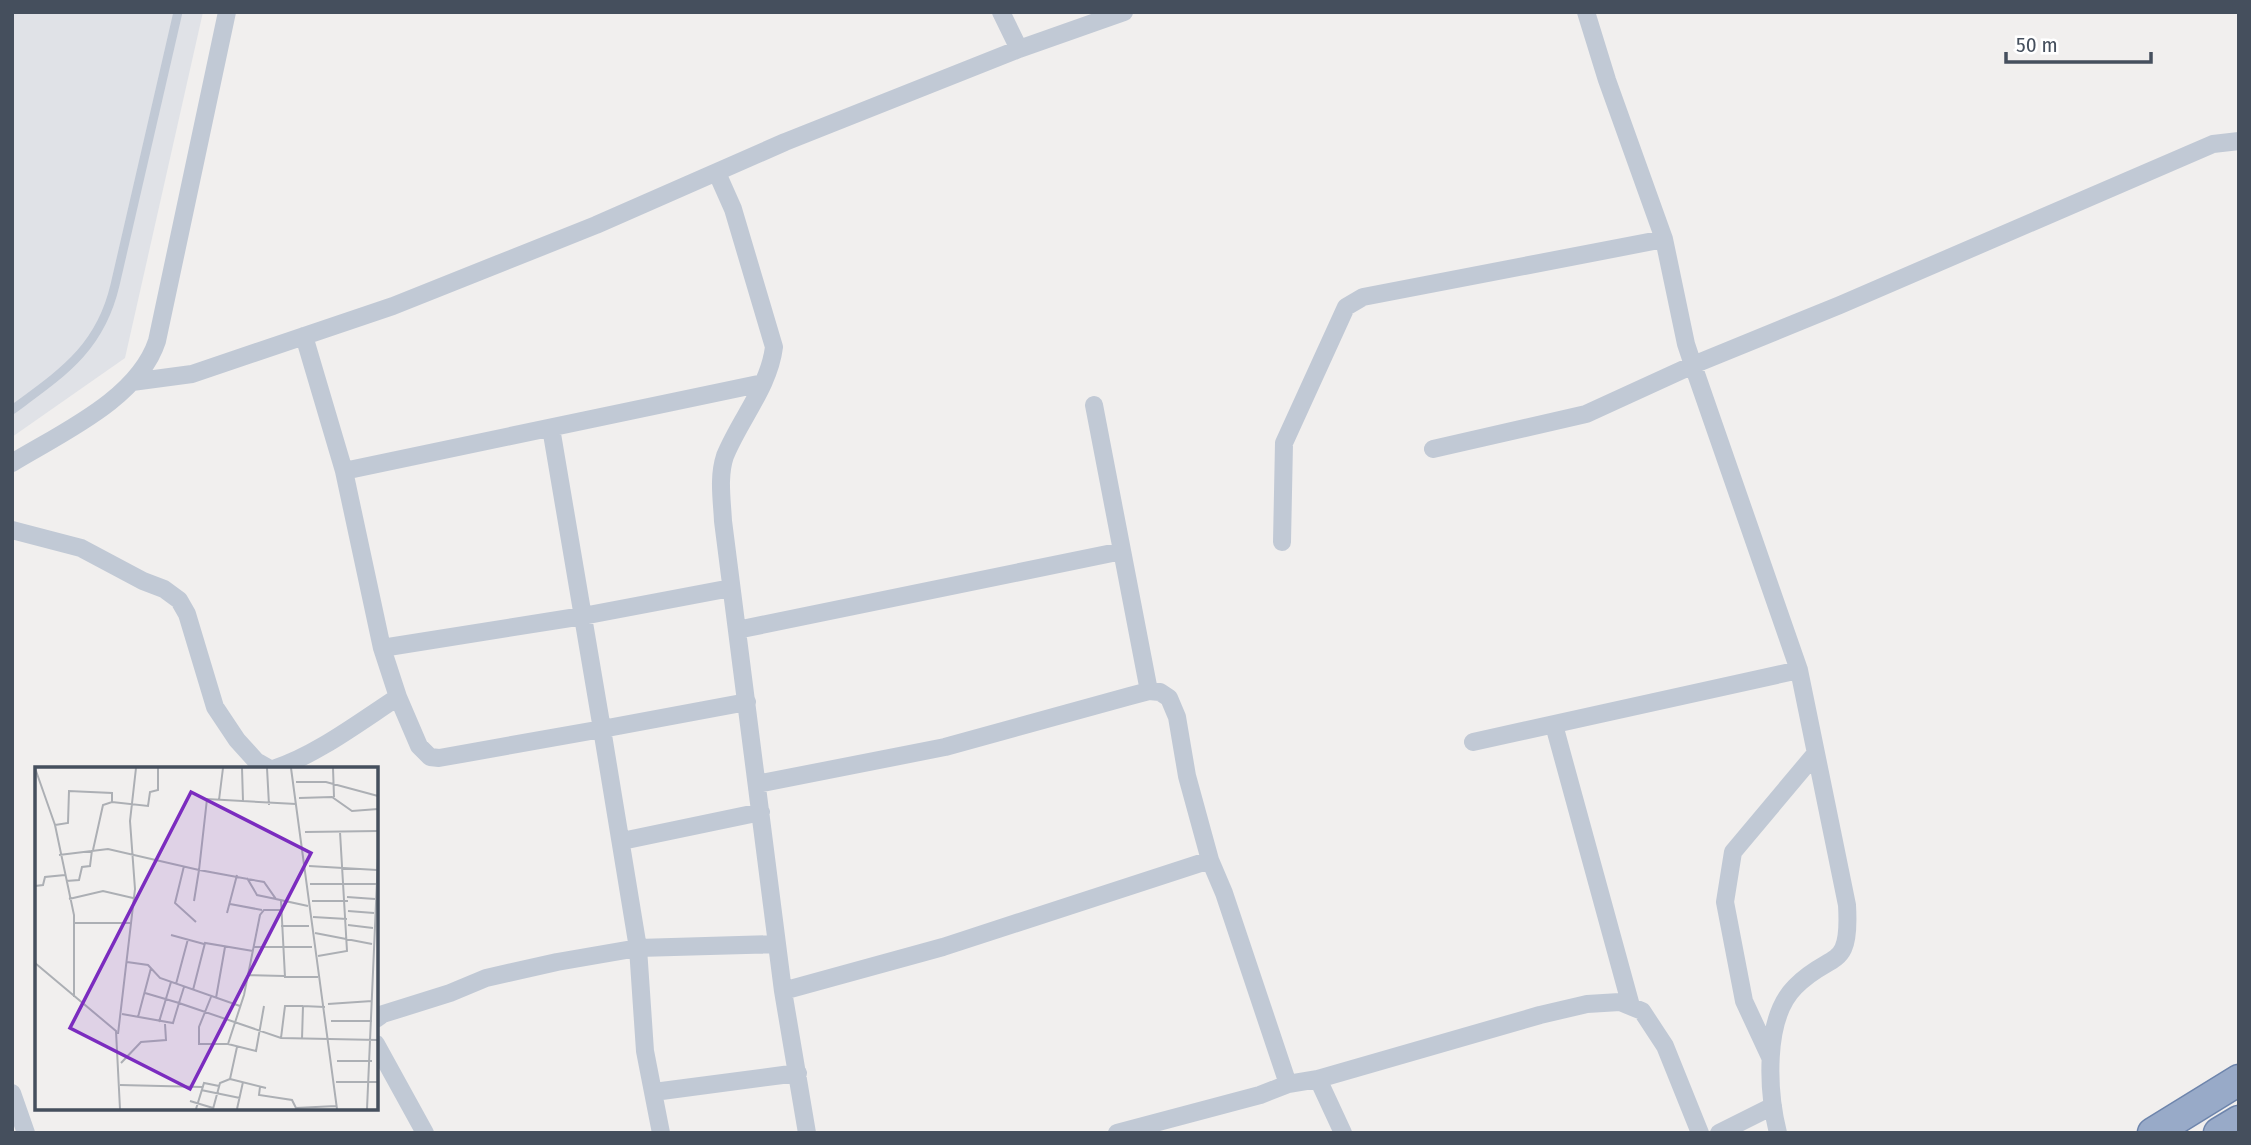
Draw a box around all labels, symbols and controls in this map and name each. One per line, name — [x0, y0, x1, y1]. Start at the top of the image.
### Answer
scale bar — [2006, 21, 2151, 65]
text: 50 m — [2016, 32, 2058, 58]
inset map — [35, 767, 378, 1110]

